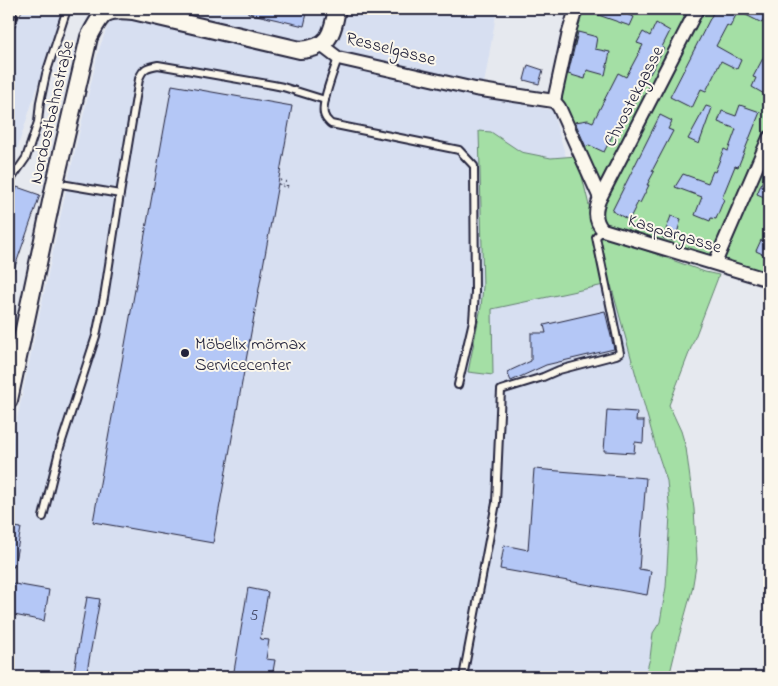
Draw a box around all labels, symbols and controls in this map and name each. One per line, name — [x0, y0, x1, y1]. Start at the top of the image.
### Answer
street label: Resselgasse — [343, 26, 439, 75]
street label: Nordostbahnstraße — [24, 37, 82, 187]
street label: Chvostekgasse — [598, 41, 673, 152]
street label: Kaspargasse — [624, 208, 725, 263]
place label: Möbelix mömax Servicecenter — [195, 332, 306, 379]
marker: Möbelix mömax Servicecenter — [179, 347, 191, 359]
house number: 5 — [250, 605, 259, 627]

